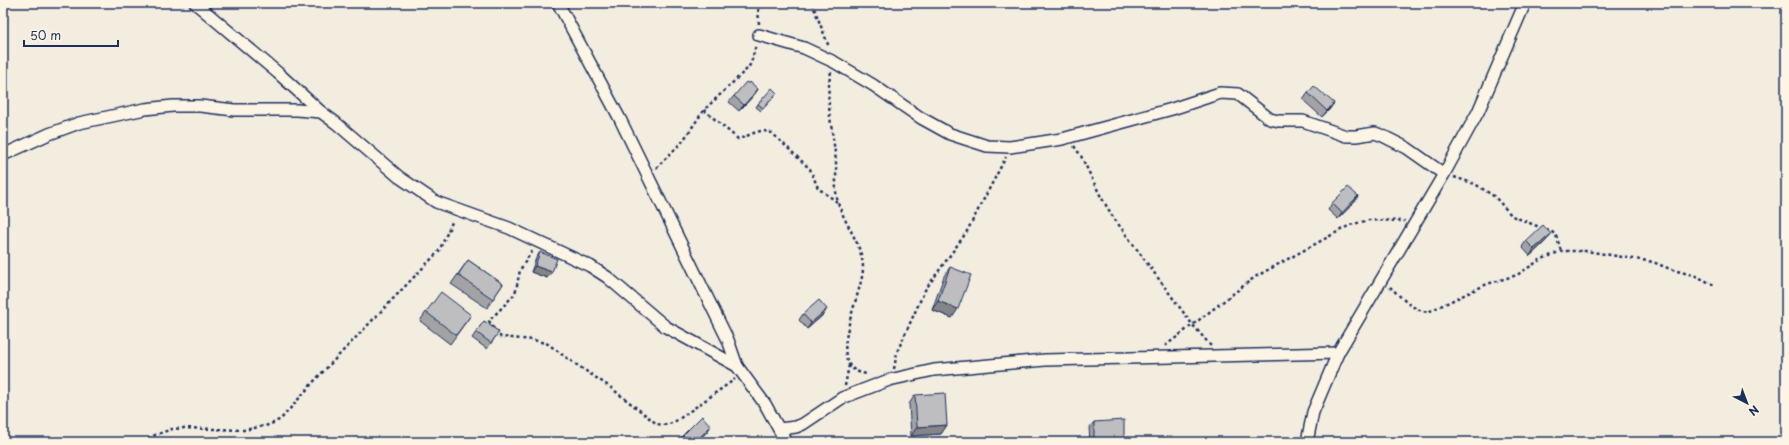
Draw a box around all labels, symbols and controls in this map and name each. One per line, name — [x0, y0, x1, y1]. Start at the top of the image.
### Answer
scale bar — [24, 22, 118, 48]
text: 50 m — [30, 26, 61, 44]
north arrow — [1727, 383, 1767, 423]
text: N — [1745, 402, 1763, 420]

